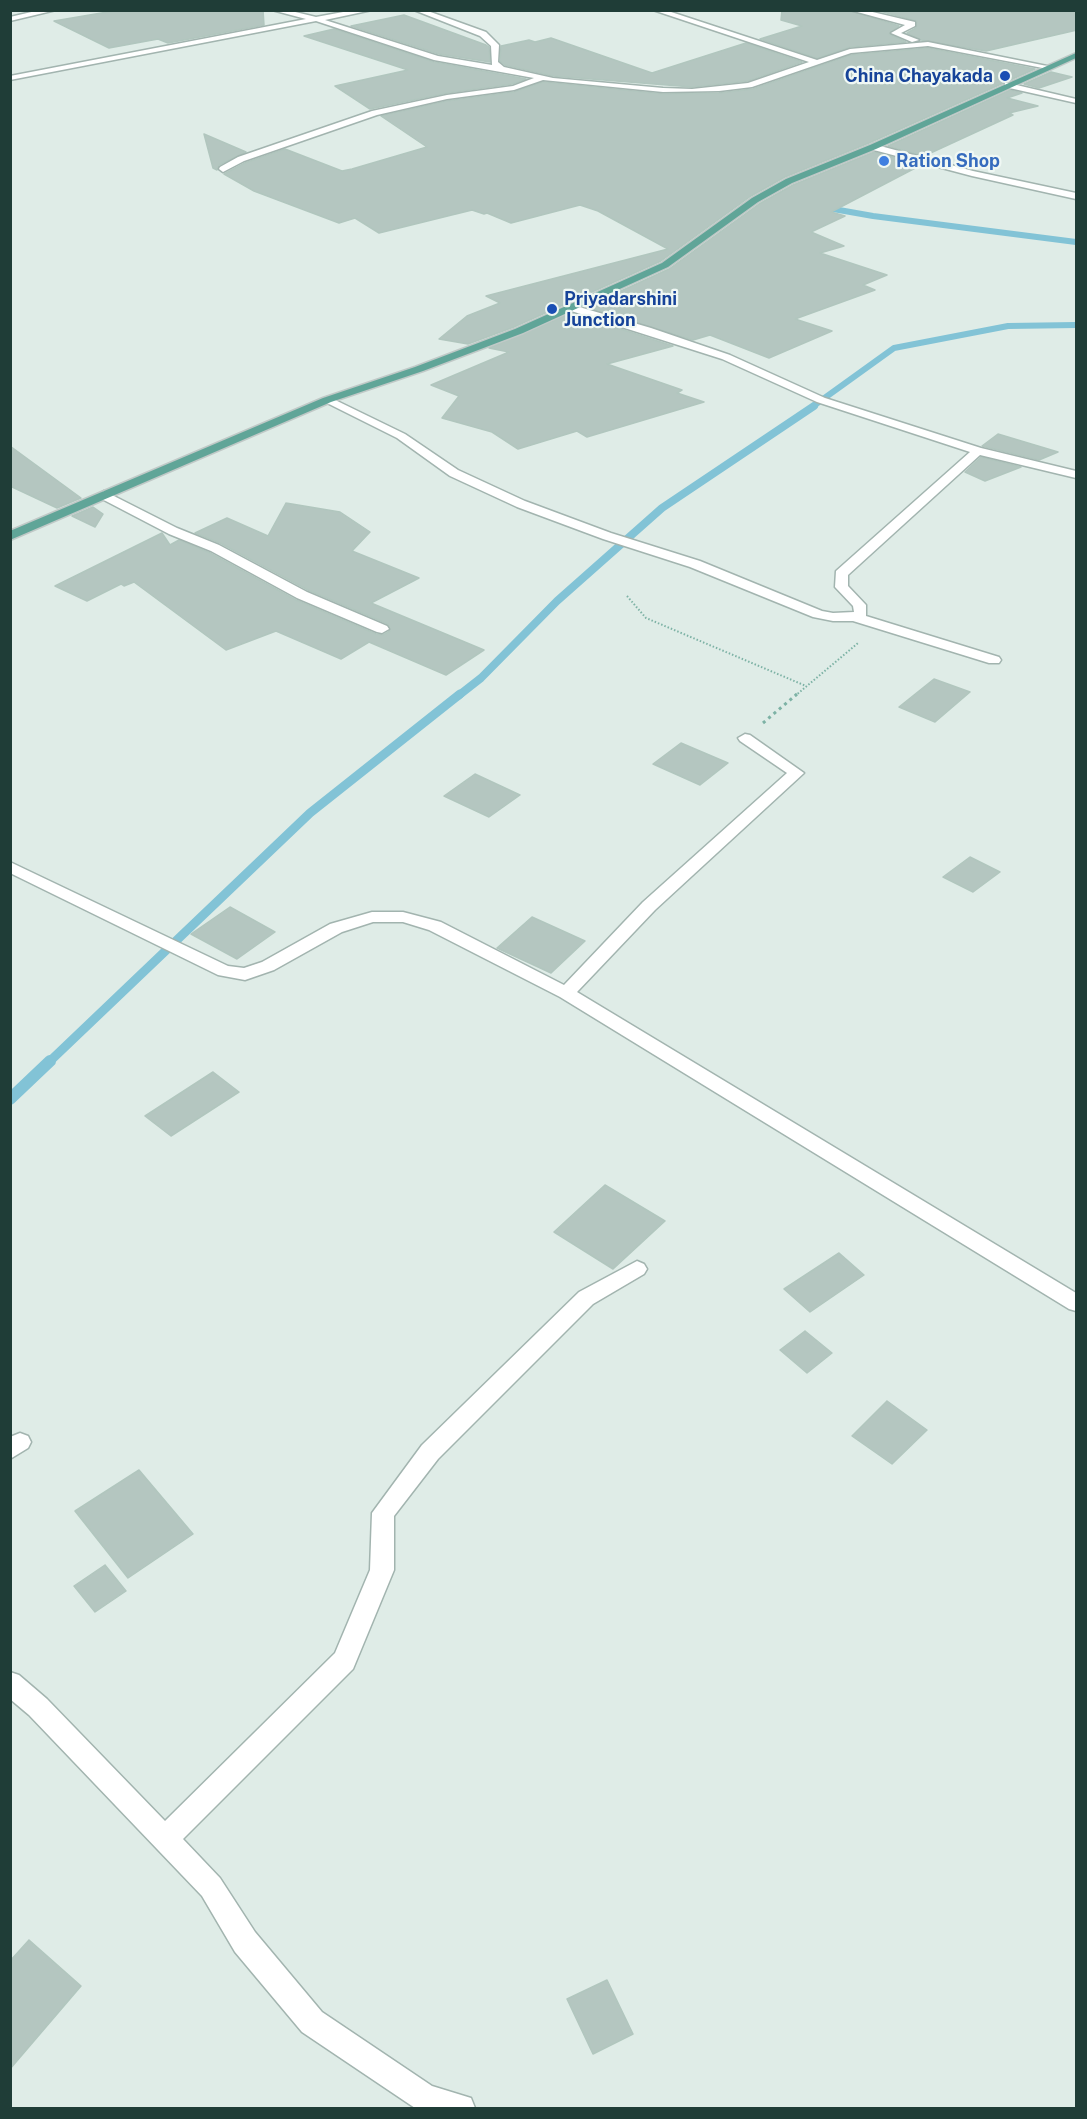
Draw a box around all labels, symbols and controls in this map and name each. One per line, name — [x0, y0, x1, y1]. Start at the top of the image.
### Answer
place label: China Chayakada — [845, 65, 993, 87]
marker: China Chayakada — [998, 69, 1012, 83]
place label: Ration Shop — [896, 150, 1000, 172]
marker: Ration Shop — [877, 154, 891, 168]
place label: Priyadarshini Junction — [564, 288, 677, 330]
marker: Priyadarshini Junction — [545, 302, 559, 316]

